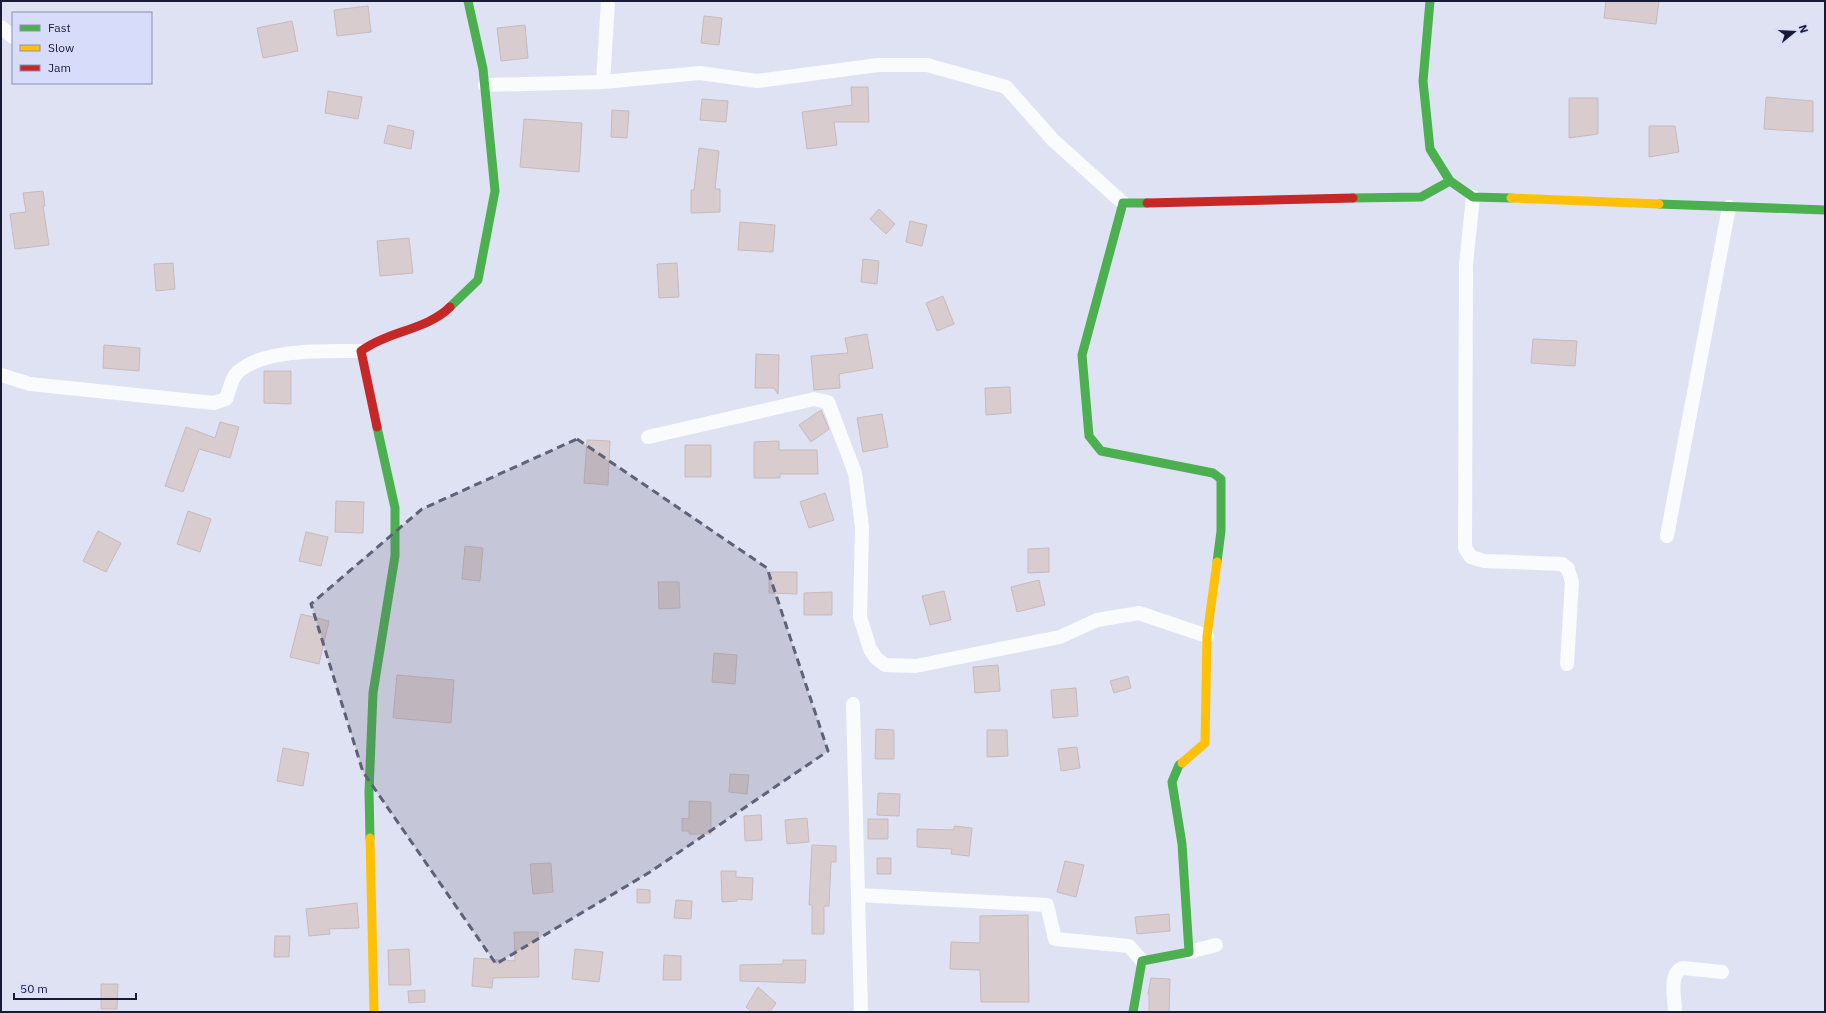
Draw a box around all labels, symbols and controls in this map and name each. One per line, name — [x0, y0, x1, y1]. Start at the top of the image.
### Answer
legend — [12, 12, 152, 84]
north arrow — [1774, 12, 1814, 52]
text: Fast — [48, 20, 71, 35]
text: N — [1796, 23, 1811, 35]
text: Slow — [48, 40, 74, 55]
text: Jam — [48, 60, 71, 75]
scale bar — [14, 975, 136, 1001]
text: 50 m — [20, 981, 48, 996]

